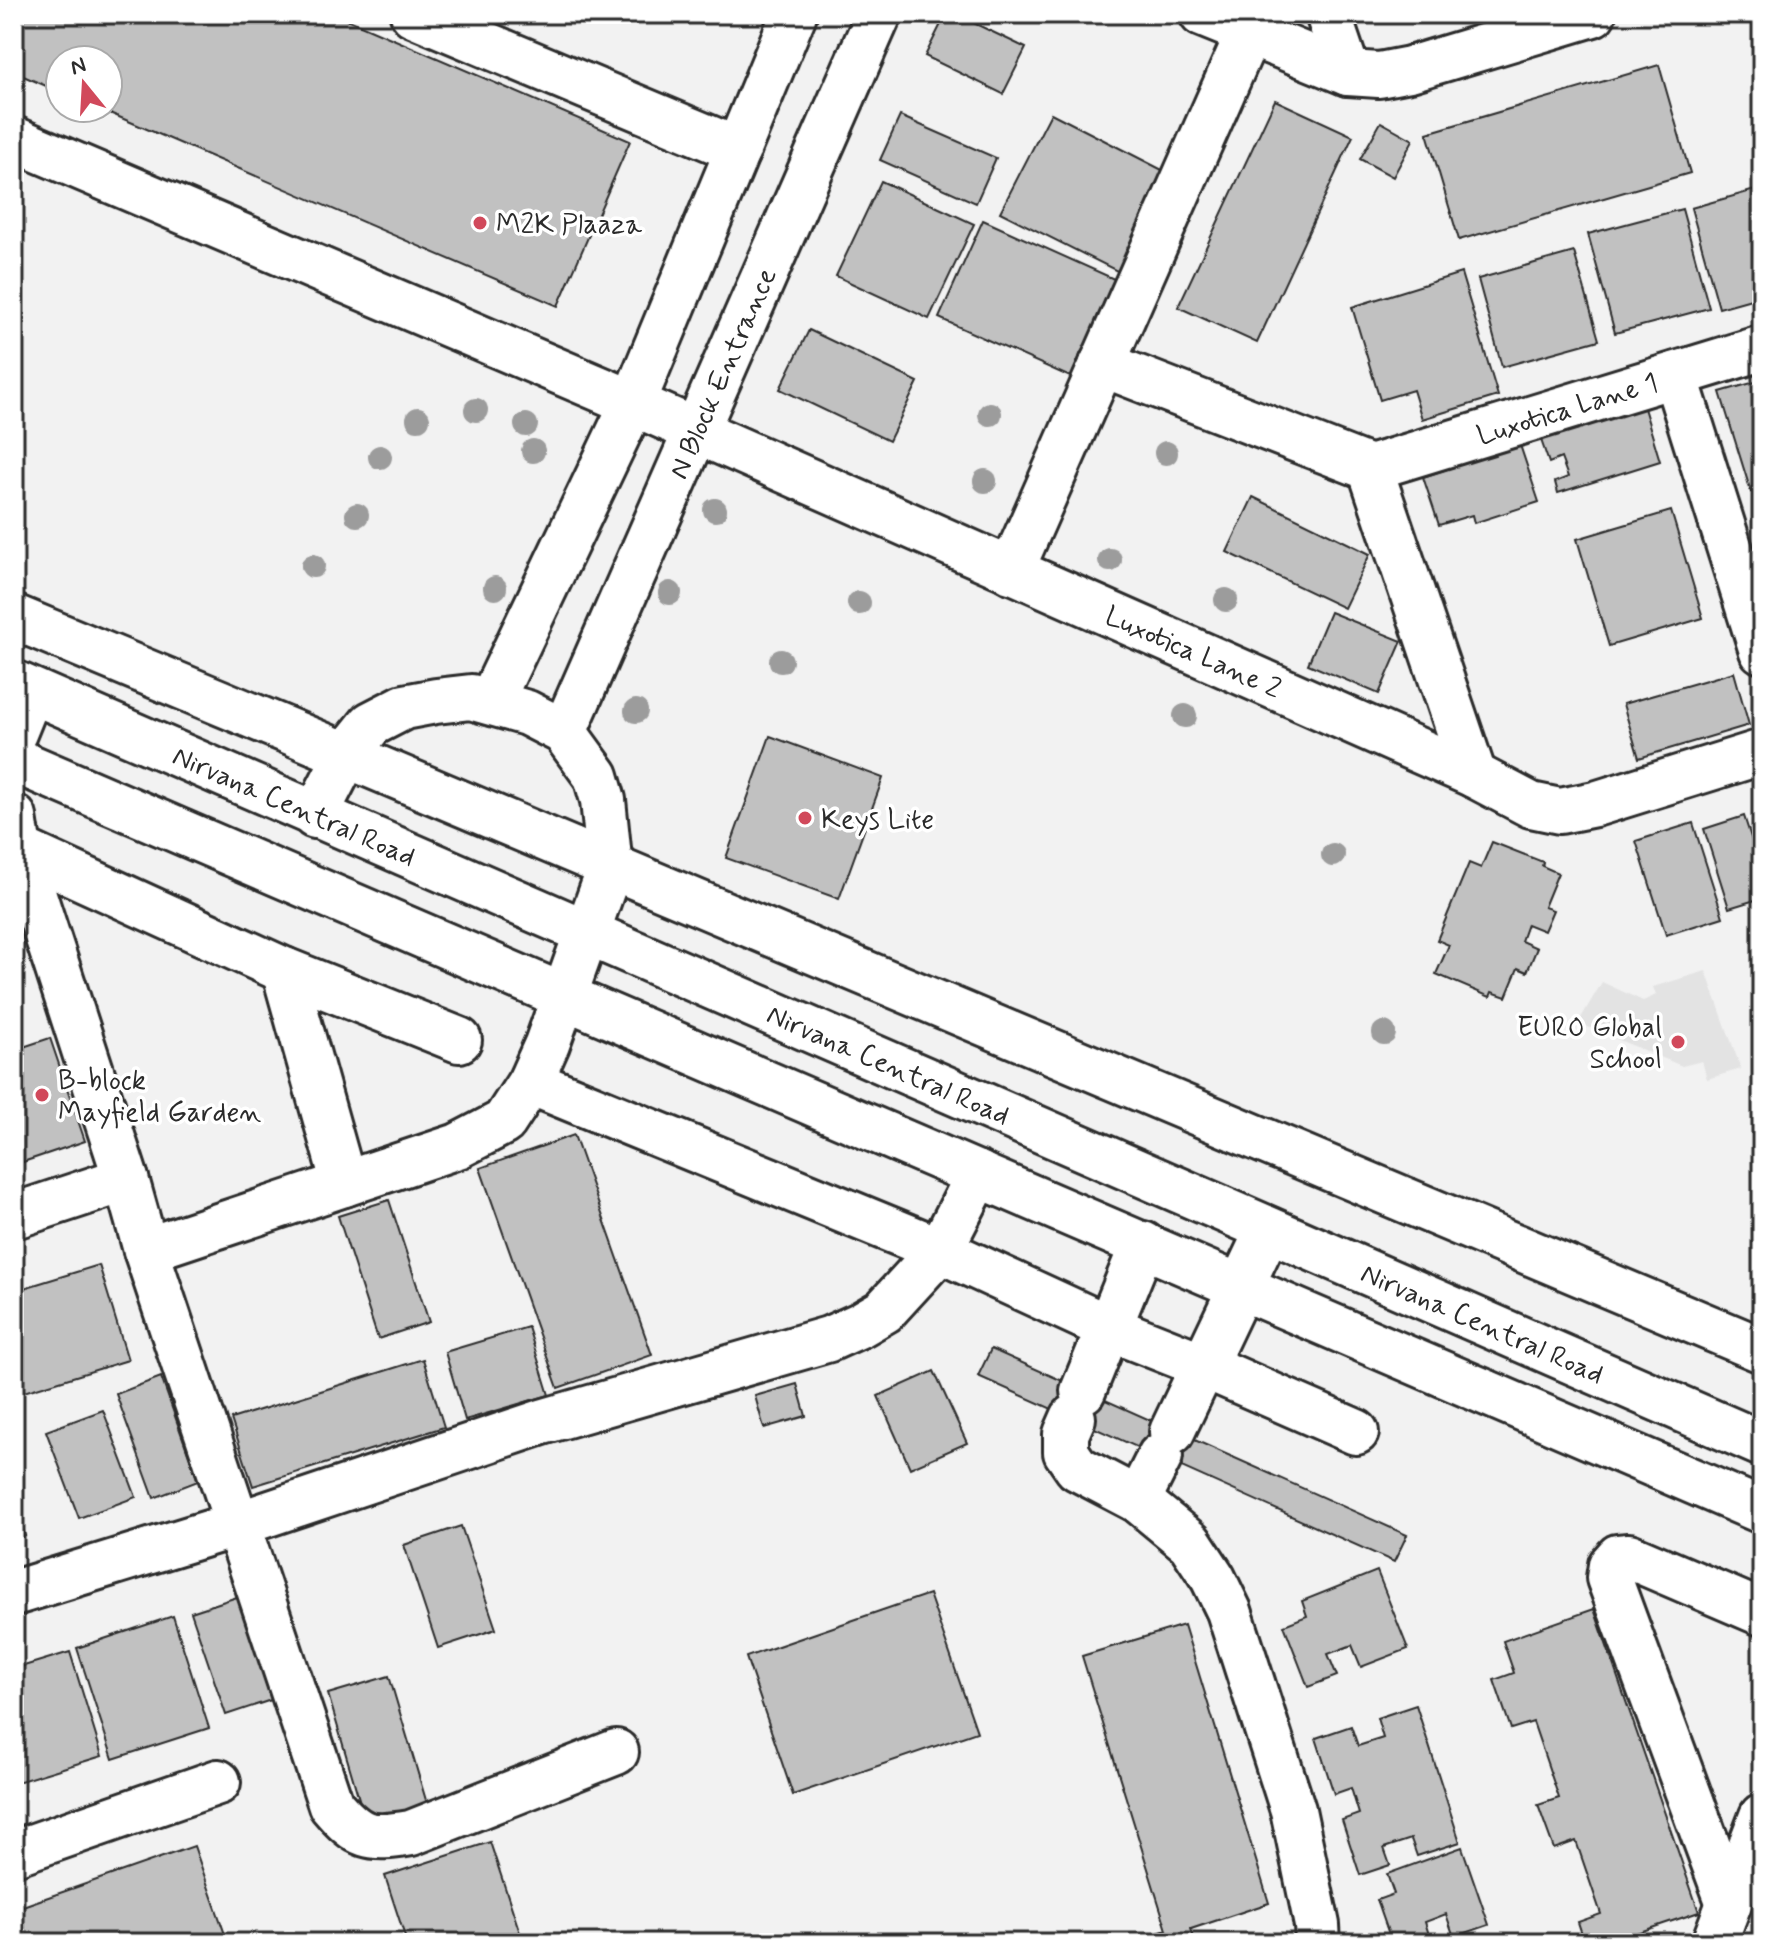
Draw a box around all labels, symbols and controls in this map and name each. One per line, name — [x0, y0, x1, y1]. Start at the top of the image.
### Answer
north arrow — [44, 44, 124, 124]
text: N — [67, 51, 90, 82]
place label: M2K Plaaza — [496, 207, 642, 244]
marker: M2K Plaaza — [471, 214, 489, 232]
street label: N Block Entrance — [661, 263, 786, 485]
street label: Luxotica Lane 1 — [1473, 365, 1663, 455]
street label: Luxotica Lane 2 — [1099, 598, 1287, 708]
street label: Nirvana Central Road — [166, 738, 421, 877]
place label: Keys Lite — [821, 802, 934, 839]
marker: Keys Lite — [796, 809, 814, 827]
street label: Nirvana Central Road — [761, 997, 1015, 1135]
place label: EURO Global School — [1517, 1010, 1662, 1079]
marker: EURO Global School — [1669, 1033, 1687, 1051]
place label: B-block Mayfield Garden — [58, 1063, 261, 1132]
marker: B-block Mayfield Garden — [33, 1086, 51, 1104]
street label: Nirvana Central Road — [1355, 1256, 1609, 1394]

